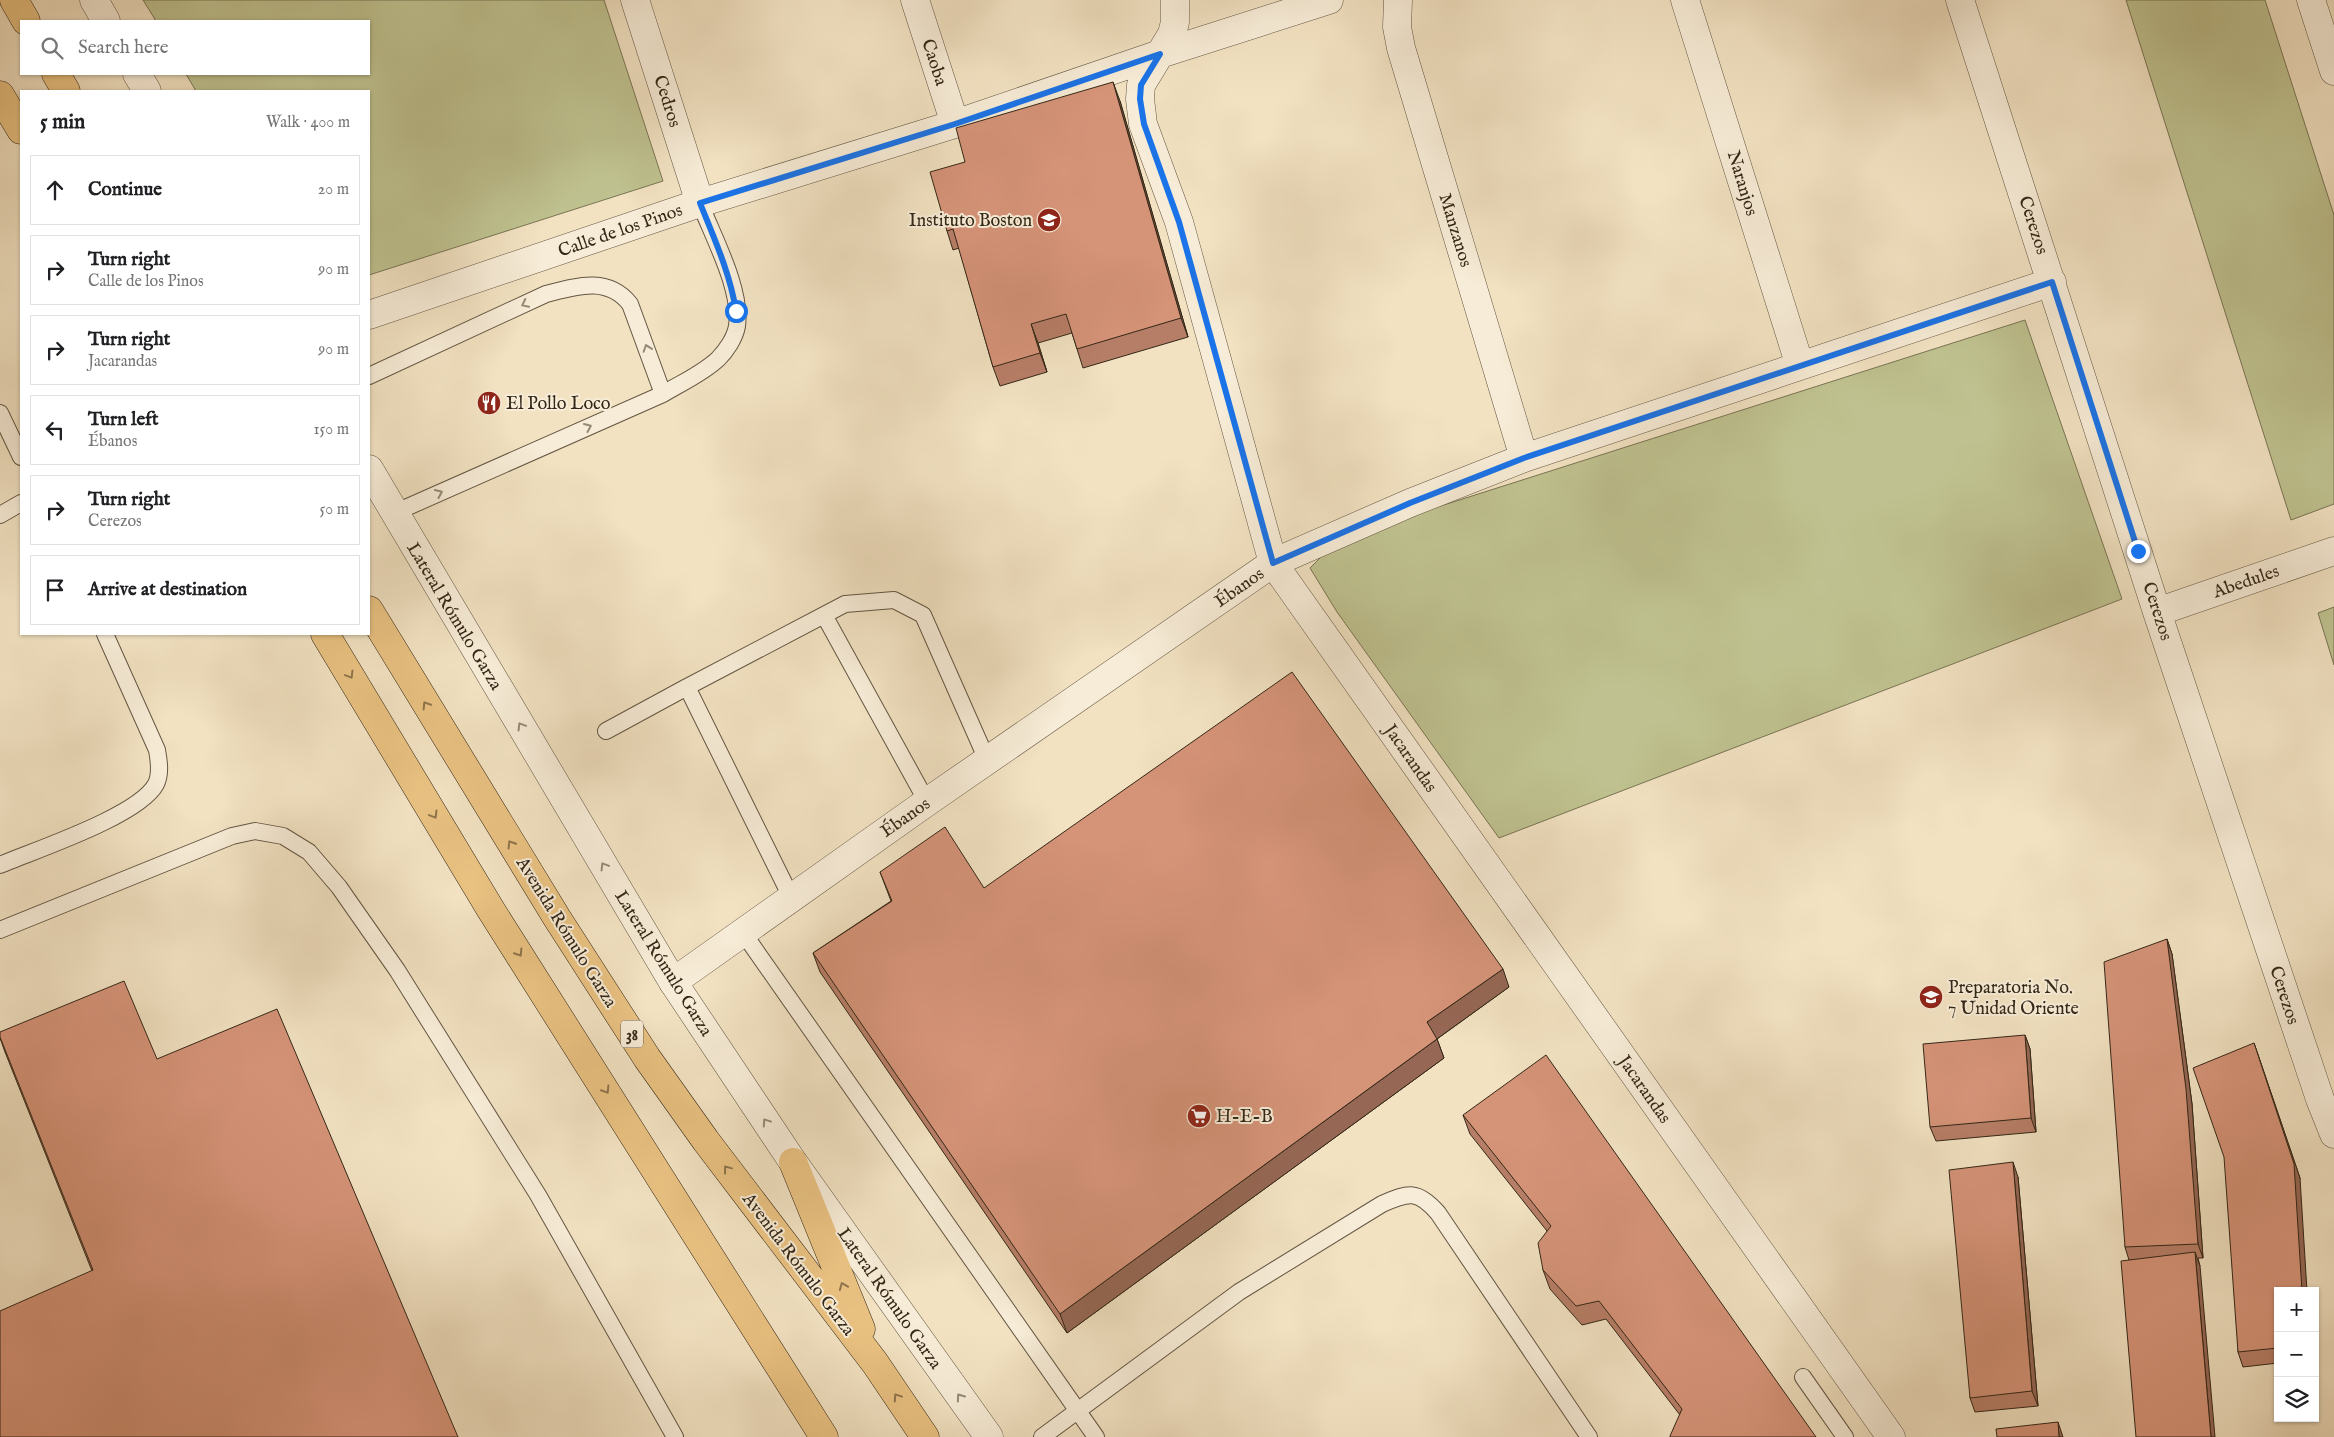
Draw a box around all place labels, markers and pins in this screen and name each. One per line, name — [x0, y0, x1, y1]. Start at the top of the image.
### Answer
school or university icon: Instituto Boston — [1036, 207, 1062, 233]
place label: Instituto Boston — [909, 210, 1032, 233]
restaurant icon: El Pollo Loco — [476, 390, 502, 416]
place label: El Pollo Loco — [506, 393, 611, 416]
place label: Preparatoria No. 7 Unidad Oriente — [1948, 977, 2079, 1021]
school or university icon: Preparatoria No. 7 Unidad Oriente — [1918, 984, 1944, 1010]
supermarket icon: H-E-B — [1186, 1103, 1212, 1129]
place label: H-E-B — [1216, 1106, 1273, 1129]

